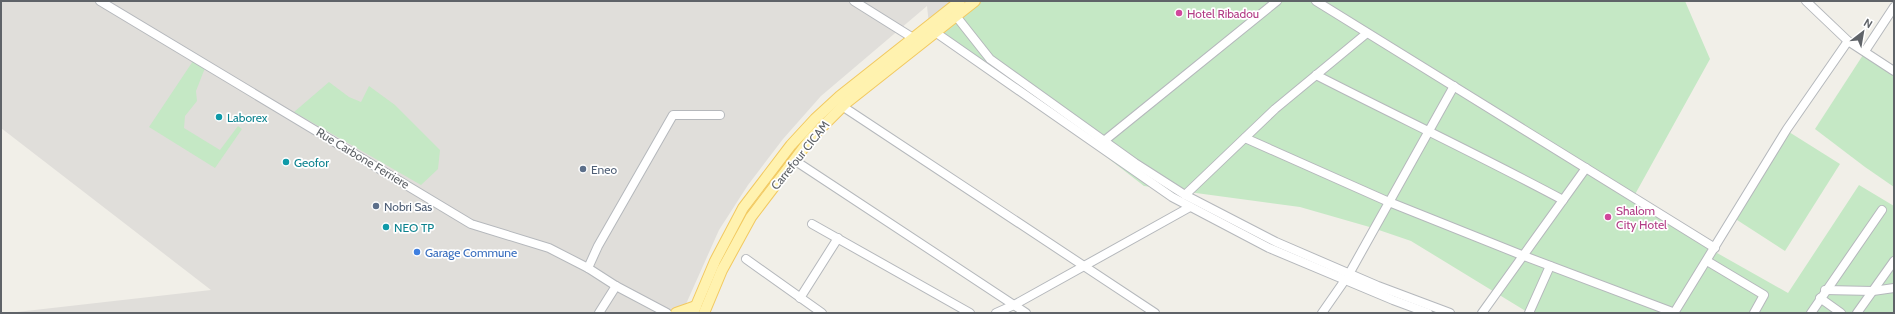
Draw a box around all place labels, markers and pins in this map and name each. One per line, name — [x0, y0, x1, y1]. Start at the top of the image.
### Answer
place label: Hotel Ribadou — [1187, 6, 1259, 21]
marker: Hotel Ribadou — [1174, 8, 1184, 18]
place label: Laborex — [227, 110, 268, 125]
marker: Laborex — [214, 112, 224, 122]
place label: Geofor — [294, 155, 329, 170]
marker: Geofor — [281, 157, 291, 167]
place label: Eneo — [591, 162, 617, 177]
marker: Eneo — [578, 164, 588, 174]
place label: Nobri Sas — [384, 199, 432, 214]
marker: Nobri Sas — [371, 201, 381, 211]
place label: Shalom City Hotel — [1616, 203, 1667, 232]
marker: Shalom City Hotel — [1603, 212, 1613, 222]
place label: NEO TP — [394, 220, 434, 235]
marker: NEO TP — [381, 222, 391, 232]
place label: Garage Commune — [425, 245, 517, 260]
marker: Garage Commune — [412, 247, 422, 257]

